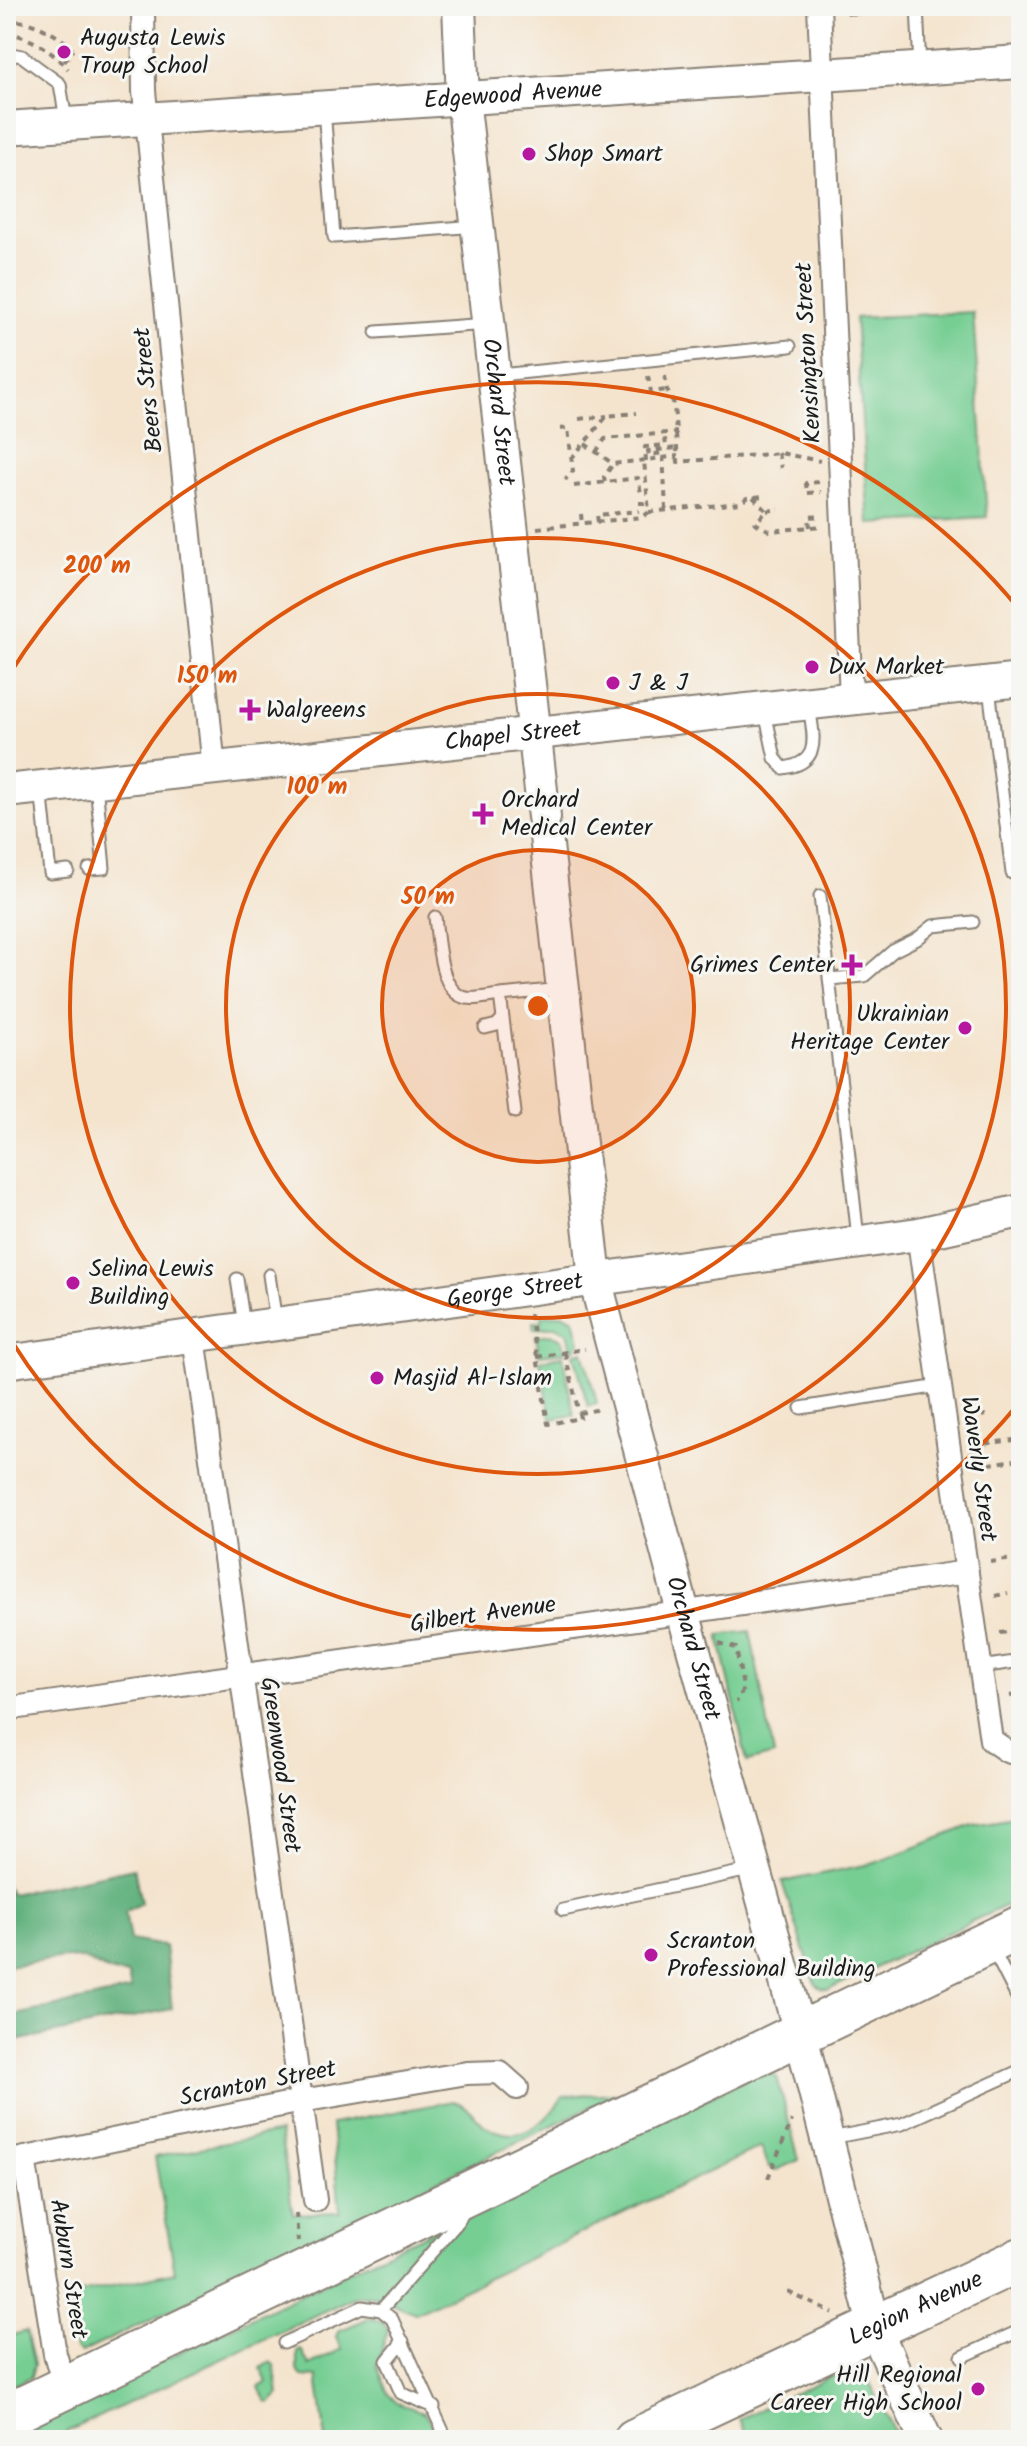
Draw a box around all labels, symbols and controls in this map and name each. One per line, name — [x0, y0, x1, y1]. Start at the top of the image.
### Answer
place label: Augusta Lewis Troup School — [80, 19, 225, 86]
marker: Augusta Lewis Troup School — [55, 43, 73, 61]
street label: Edgewood Avenue — [423, 70, 603, 120]
place label: Shop Smart — [545, 135, 664, 174]
marker: Shop Smart — [520, 145, 538, 163]
street label: Kensington Street — [785, 261, 833, 445]
street label: Beers Street — [123, 325, 175, 454]
street label: Orchard Street — [471, 336, 526, 488]
text: 200 m — [63, 547, 131, 586]
place label: Dux Market — [828, 648, 945, 687]
text: 150 m — [177, 657, 237, 696]
marker: Dux Market — [803, 658, 821, 676]
place label: J & J — [629, 664, 688, 703]
marker: J & J — [604, 674, 622, 692]
place label: Walgreens — [266, 691, 366, 730]
marker: Walgreens — [241, 701, 259, 719]
street label: Chapel Street — [443, 709, 584, 762]
text: 100 m — [287, 768, 347, 807]
place label: Orchard Medical Center — [501, 781, 654, 848]
marker: Orchard Medical Center — [472, 803, 494, 825]
text: 50 m — [400, 878, 455, 917]
place label: Grimes Center — [690, 946, 836, 985]
marker: Grimes Center — [841, 954, 863, 976]
centre of rings — [524, 992, 552, 1020]
place label: Ukrainian Heritage Center — [790, 995, 951, 1062]
marker: Ukrainian Heritage Center — [956, 1019, 974, 1037]
place label: Selina Lewis Building — [89, 1250, 214, 1317]
street label: George Street — [444, 1262, 586, 1319]
marker: Selina Lewis Building — [64, 1274, 82, 1292]
place label: Masjid Al-Islam — [393, 1359, 552, 1398]
marker: Masjid Al-Islam — [368, 1369, 386, 1387]
street label: Waverly Street — [948, 1394, 1008, 1545]
street label: Orchard Street — [655, 1572, 732, 1726]
street label: Gilbert Avenue — [407, 1585, 559, 1645]
street label: Greenwood Street — [248, 1674, 312, 1856]
place label: Scranton Professional Building — [667, 1922, 876, 1989]
marker: Scranton Professional Building — [642, 1946, 660, 1964]
street label: Scranton Street — [176, 2050, 340, 2118]
street label: Auburn Street — [38, 2196, 98, 2343]
street label: Legion Avenue — [842, 2260, 990, 2357]
place label: Hill Regional Career High School — [770, 2356, 962, 2423]
marker: Hill Regional Career High School — [969, 2380, 987, 2398]

